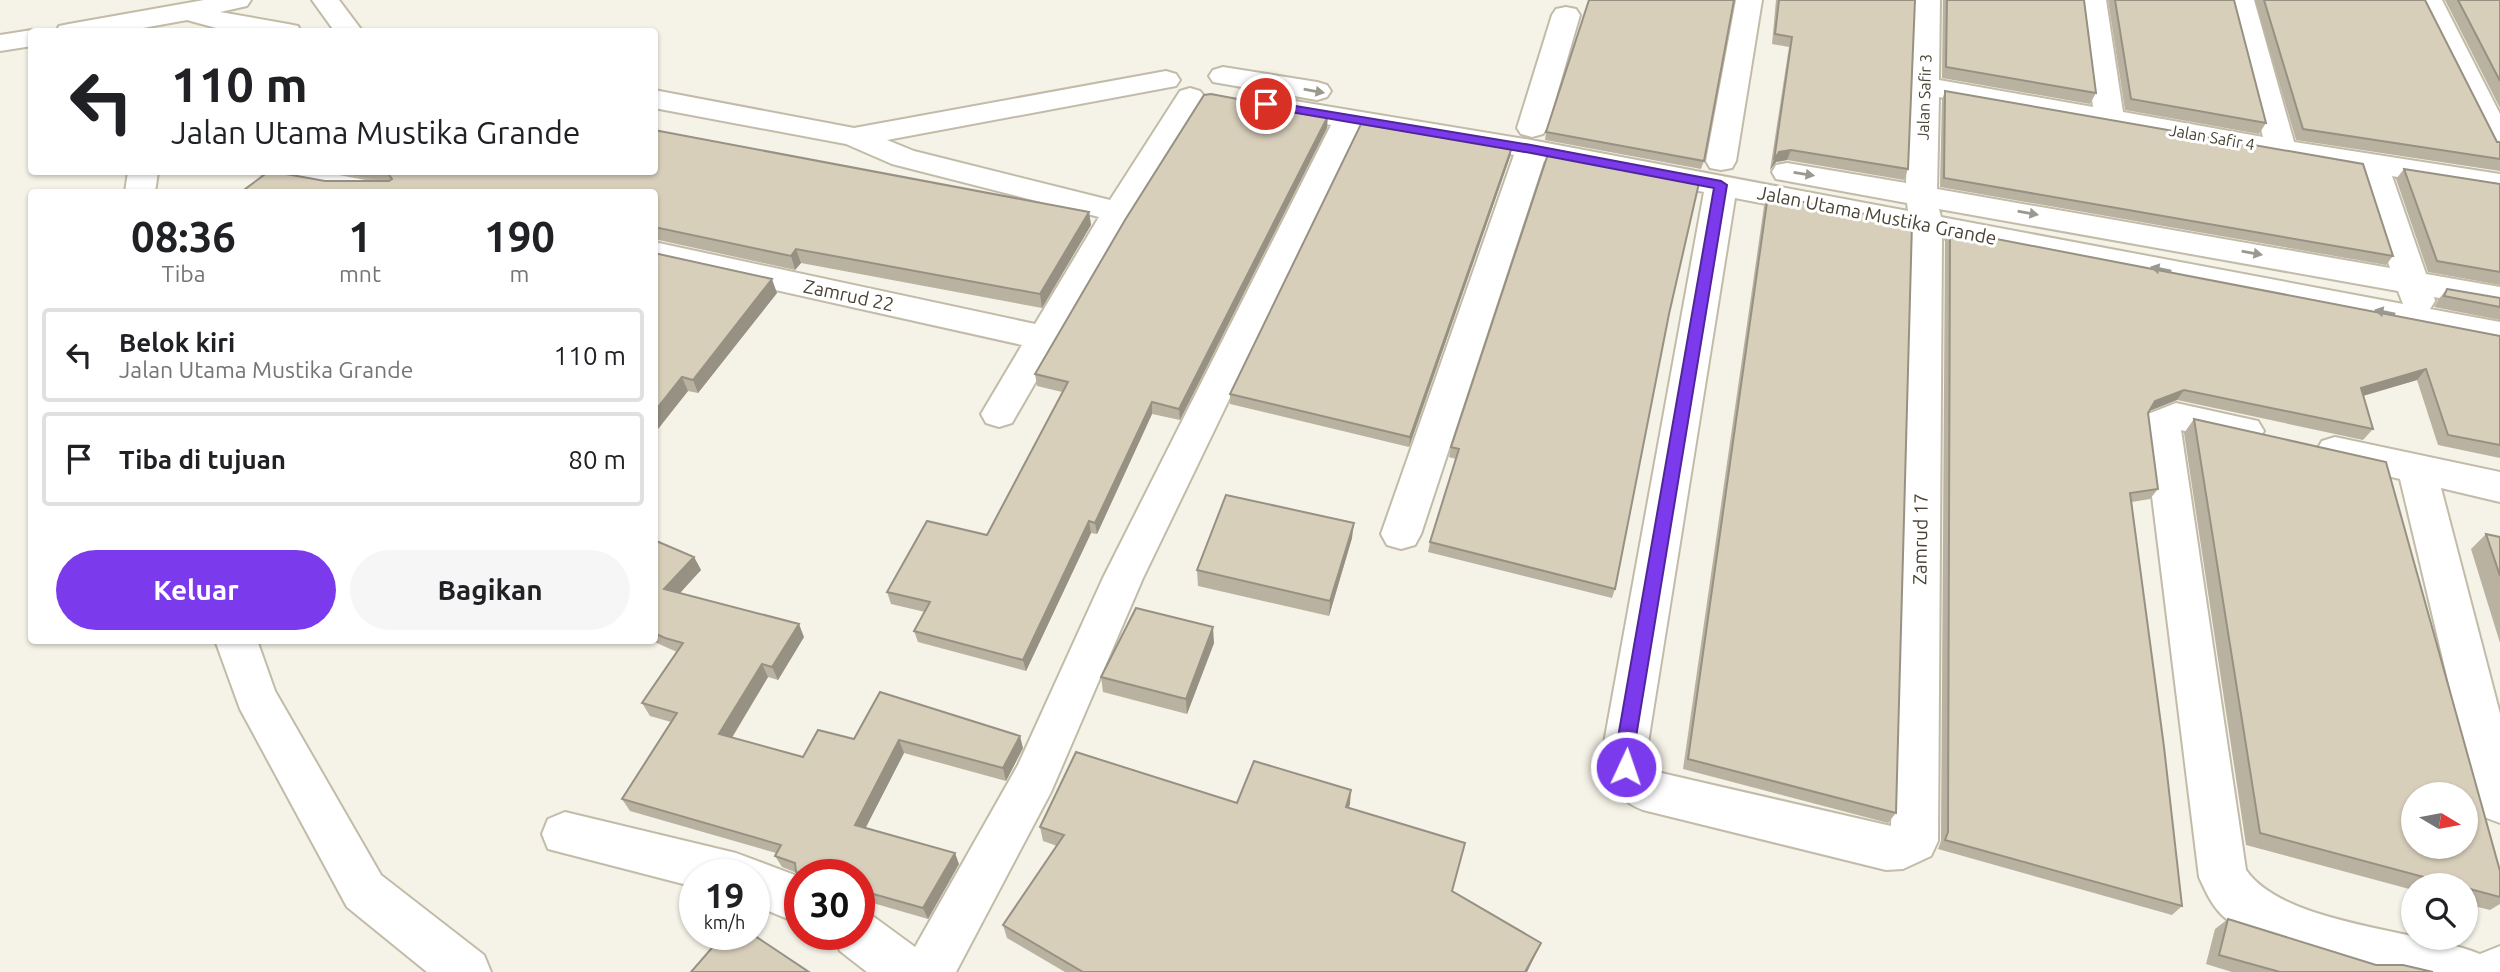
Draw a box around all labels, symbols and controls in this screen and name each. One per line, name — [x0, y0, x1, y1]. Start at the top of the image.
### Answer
street label: Jalan Safir 3 — [1913, 53, 1935, 141]
icon: left — [56, 56, 147, 147]
text: 110 m — [171, 56, 308, 111]
pin — [1236, 74, 1296, 134]
icon: arrive — [1247, 85, 1285, 123]
one-way arrow — [1303, 86, 1325, 97]
text: Jalan Utama Mustika Grande — [171, 114, 581, 150]
street label: Jalan Safir 4 — [2168, 121, 2256, 153]
one-way arrow — [1793, 169, 1815, 180]
street label: Jalan Utama Mustika Grande — [1756, 181, 1998, 249]
one-way arrow — [2017, 208, 2039, 219]
text: 08:36 — [131, 213, 236, 260]
text: 1 — [348, 213, 372, 260]
text: 190 — [484, 213, 555, 260]
one-way arrow — [2241, 248, 2263, 259]
text: Tiba — [161, 261, 206, 286]
text: mnt — [339, 261, 381, 286]
text: m — [510, 261, 529, 286]
one-way arrow — [2150, 264, 2172, 275]
street label: Zamrud 22 — [802, 275, 896, 315]
one-way arrow — [2374, 306, 2396, 317]
text: Belok kiri — [119, 328, 235, 357]
icon: left — [60, 336, 98, 374]
text: 110 m — [554, 341, 626, 370]
text: Jalan Utama Mustika Grande — [119, 357, 413, 382]
icon: arrive — [60, 440, 98, 478]
text: Tiba di tujuan — [119, 445, 286, 474]
text: 80 m — [568, 445, 626, 474]
street label: Zamrud 17 — [1908, 493, 1932, 585]
button: Keluar — [56, 550, 336, 630]
button: Bagikan — [350, 550, 630, 630]
position arrow — [1589, 730, 1663, 804]
north arrow — [2401, 782, 2478, 859]
map controls — [2401, 782, 2478, 950]
speed limit sign: 30 — [784, 859, 875, 950]
button: search — [2401, 873, 2478, 950]
text: 19 — [705, 875, 744, 915]
text: km/h — [704, 912, 745, 932]

